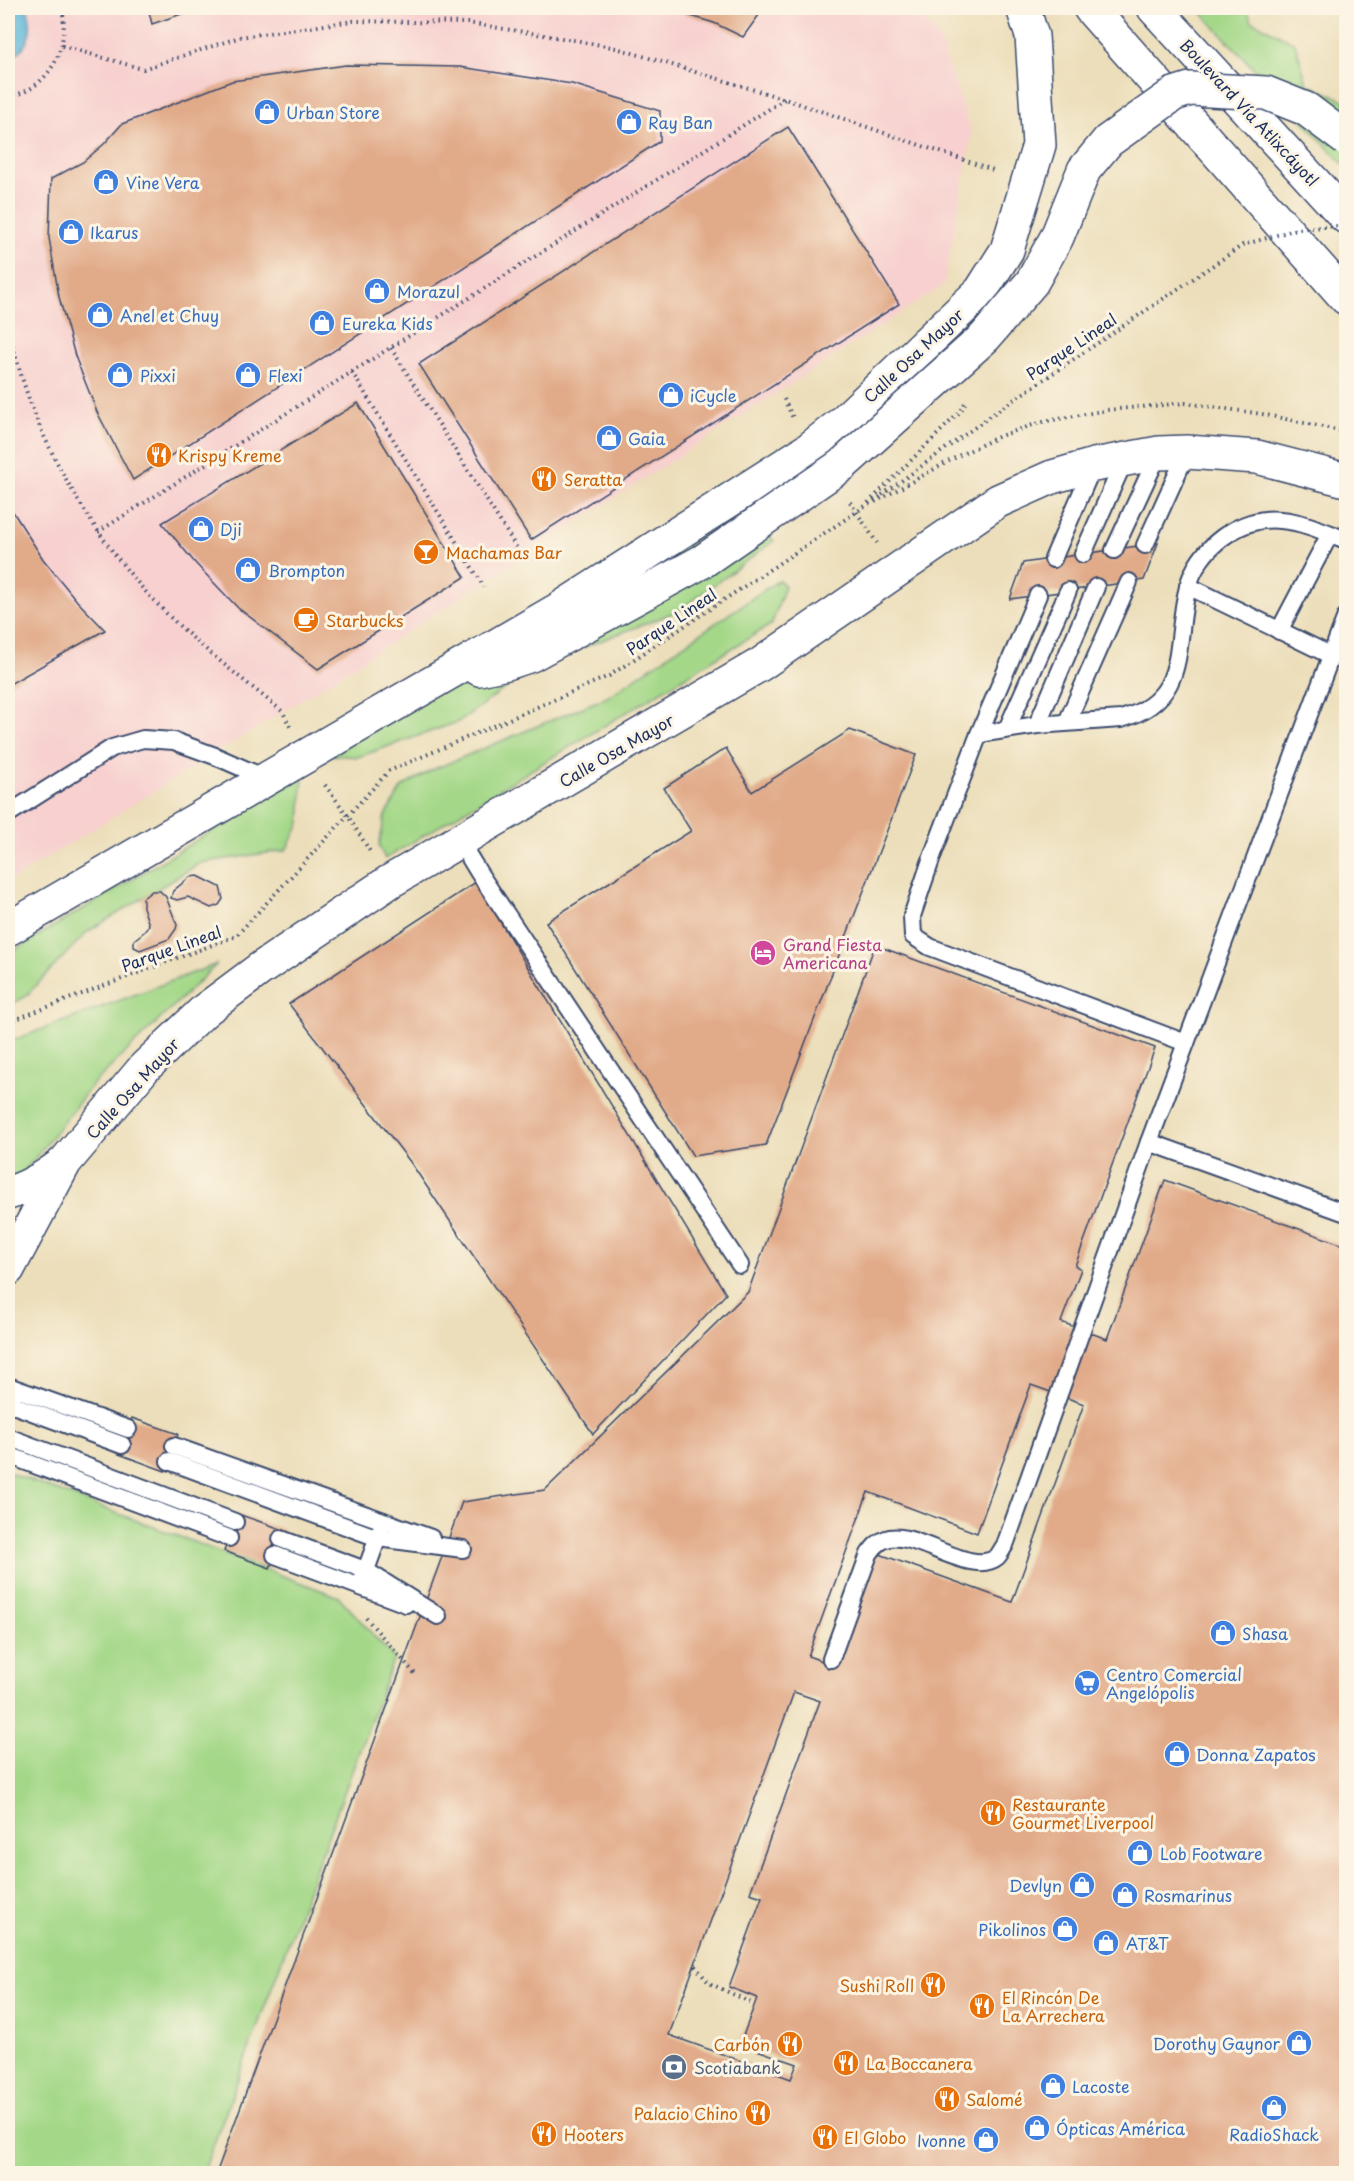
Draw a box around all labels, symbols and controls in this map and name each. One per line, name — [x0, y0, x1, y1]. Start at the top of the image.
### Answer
street label: Boulevard Vía Atlixcáyotl — [1175, 33, 1325, 191]
shop icon: Urban Store — [252, 97, 282, 127]
place label: Urban Store — [286, 100, 380, 124]
shop icon: Ray Ban — [614, 107, 644, 137]
place label: Ray Ban — [648, 110, 713, 134]
shop icon: Vine Vera — [91, 167, 121, 197]
place label: Vine Vera — [126, 170, 200, 194]
shop icon: Ikarus — [56, 217, 86, 247]
place label: Ikarus — [90, 220, 138, 244]
shop icon: Morazul — [362, 276, 392, 306]
place label: Morazul — [397, 279, 460, 303]
shop icon: Anel et Chuy — [85, 300, 115, 330]
street label: Calle Osa Mayor — [858, 302, 969, 408]
place label: Anel et Chuy — [120, 303, 219, 327]
street label: Parque Lineal — [1021, 307, 1121, 385]
shop icon: Eureka Kids — [307, 308, 337, 338]
place label: Eureka Kids — [342, 311, 433, 335]
shop icon: Pixxi — [105, 360, 135, 390]
shop icon: Flexi — [233, 360, 263, 390]
place label: Pixxi — [140, 363, 176, 387]
place label: Flexi — [268, 363, 303, 387]
shop icon: iCycle — [656, 380, 686, 410]
place label: iCycle — [690, 383, 737, 407]
shop icon: Gaia — [594, 423, 624, 453]
place label: Gaia — [628, 426, 665, 450]
restaurant icon: Krispy Kreme — [144, 440, 174, 470]
place label: Krispy Kreme — [178, 443, 282, 467]
restaurant icon: Seratta — [529, 464, 559, 494]
place label: Seratta — [564, 467, 622, 491]
shop icon: Dji — [186, 514, 216, 544]
place label: Dji — [220, 517, 242, 541]
bar icon: Machamas Bar — [411, 537, 441, 567]
place label: Machamas Bar — [446, 540, 563, 564]
shop icon: Brompton — [233, 555, 263, 585]
place label: Brompton — [268, 558, 345, 582]
street label: Parque Lineal — [621, 582, 721, 660]
cafe icon: Starbucks — [291, 605, 321, 635]
place label: Starbucks — [326, 608, 404, 632]
street label: Calle Osa Mayor — [554, 707, 678, 793]
street label: Parque Lineal — [118, 919, 224, 977]
place label: Grand Fiesta Americana — [783, 932, 882, 974]
hotel icon: Grand Fiesta Americana — [748, 938, 778, 968]
street label: Calle Osa Mayor — [80, 1032, 184, 1144]
shop icon: Shasa — [1208, 1618, 1238, 1648]
place label: Shasa — [1242, 1621, 1288, 1645]
place label: Centro Comercial Angelópolis — [1106, 1662, 1242, 1704]
supermarket icon: Centro Comercial Angelópolis — [1072, 1668, 1102, 1698]
shop icon: Donna Zapatos — [1162, 1739, 1192, 1769]
place label: Donna Zapatos — [1196, 1742, 1316, 1766]
place label: Restaurante Gourmet Liverpool — [1012, 1792, 1154, 1834]
restaurant icon: Restaurante Gourmet Liverpool — [978, 1798, 1008, 1828]
shop icon: Lob Footware — [1125, 1838, 1155, 1868]
place label: Lob Footware — [1160, 1841, 1262, 1865]
shop icon: Devlyn — [1067, 1870, 1097, 1900]
place label: Devlyn — [1009, 1873, 1062, 1897]
shop icon: Rosmarinus — [1110, 1880, 1140, 1910]
place label: Rosmarinus — [1144, 1883, 1232, 1907]
shop icon: Pikolinos — [1050, 1914, 1080, 1944]
place label: Pikolinos — [978, 1917, 1046, 1941]
shop icon: AT&T — [1091, 1928, 1121, 1958]
place label: AT&T — [1126, 1931, 1169, 1955]
restaurant icon: Sushi Roll — [918, 1970, 948, 2000]
place label: Sushi Roll — [839, 1973, 914, 1997]
place label: El Rincón De La Arrechera — [1002, 1985, 1105, 2027]
restaurant icon: El Rincón De La Arrechera — [967, 1991, 997, 2021]
shop icon: Dorothy Gaynor — [1284, 2028, 1314, 2058]
restaurant icon: Carbón — [775, 2029, 805, 2059]
place label: Dorothy Gaynor — [1153, 2031, 1281, 2055]
place label: Carbón — [713, 2032, 770, 2056]
restaurant icon: La Boccanera — [831, 2048, 861, 2078]
place label: La Boccanera — [866, 2051, 973, 2075]
bank icon: Scotiabank — [659, 2052, 689, 2082]
place label: Scotiabank — [694, 2055, 781, 2079]
shop icon: Lacoste — [1038, 2071, 1068, 2101]
place label: Lacoste — [1072, 2074, 1129, 2098]
restaurant icon: Salomé — [932, 2084, 962, 2114]
place label: Salomé — [966, 2087, 1023, 2111]
shop icon: RadioShack — [1259, 2093, 1289, 2123]
restaurant icon: Palacio Chino — [743, 2098, 773, 2128]
place label: Palacio Chino — [634, 2101, 738, 2125]
shop icon: Ópticas América — [1022, 2113, 1052, 2143]
place label: Ópticas América — [1056, 2116, 1185, 2140]
restaurant icon: Hooters — [529, 2119, 559, 2149]
place label: Hooters — [564, 2122, 624, 2146]
restaurant icon: El Globo — [810, 2122, 840, 2152]
place label: RadioShack — [1229, 2122, 1319, 2146]
place label: El Globo — [844, 2125, 906, 2149]
shop icon: Ivonne — [971, 2125, 1001, 2155]
place label: Ivonne — [917, 2128, 966, 2152]

